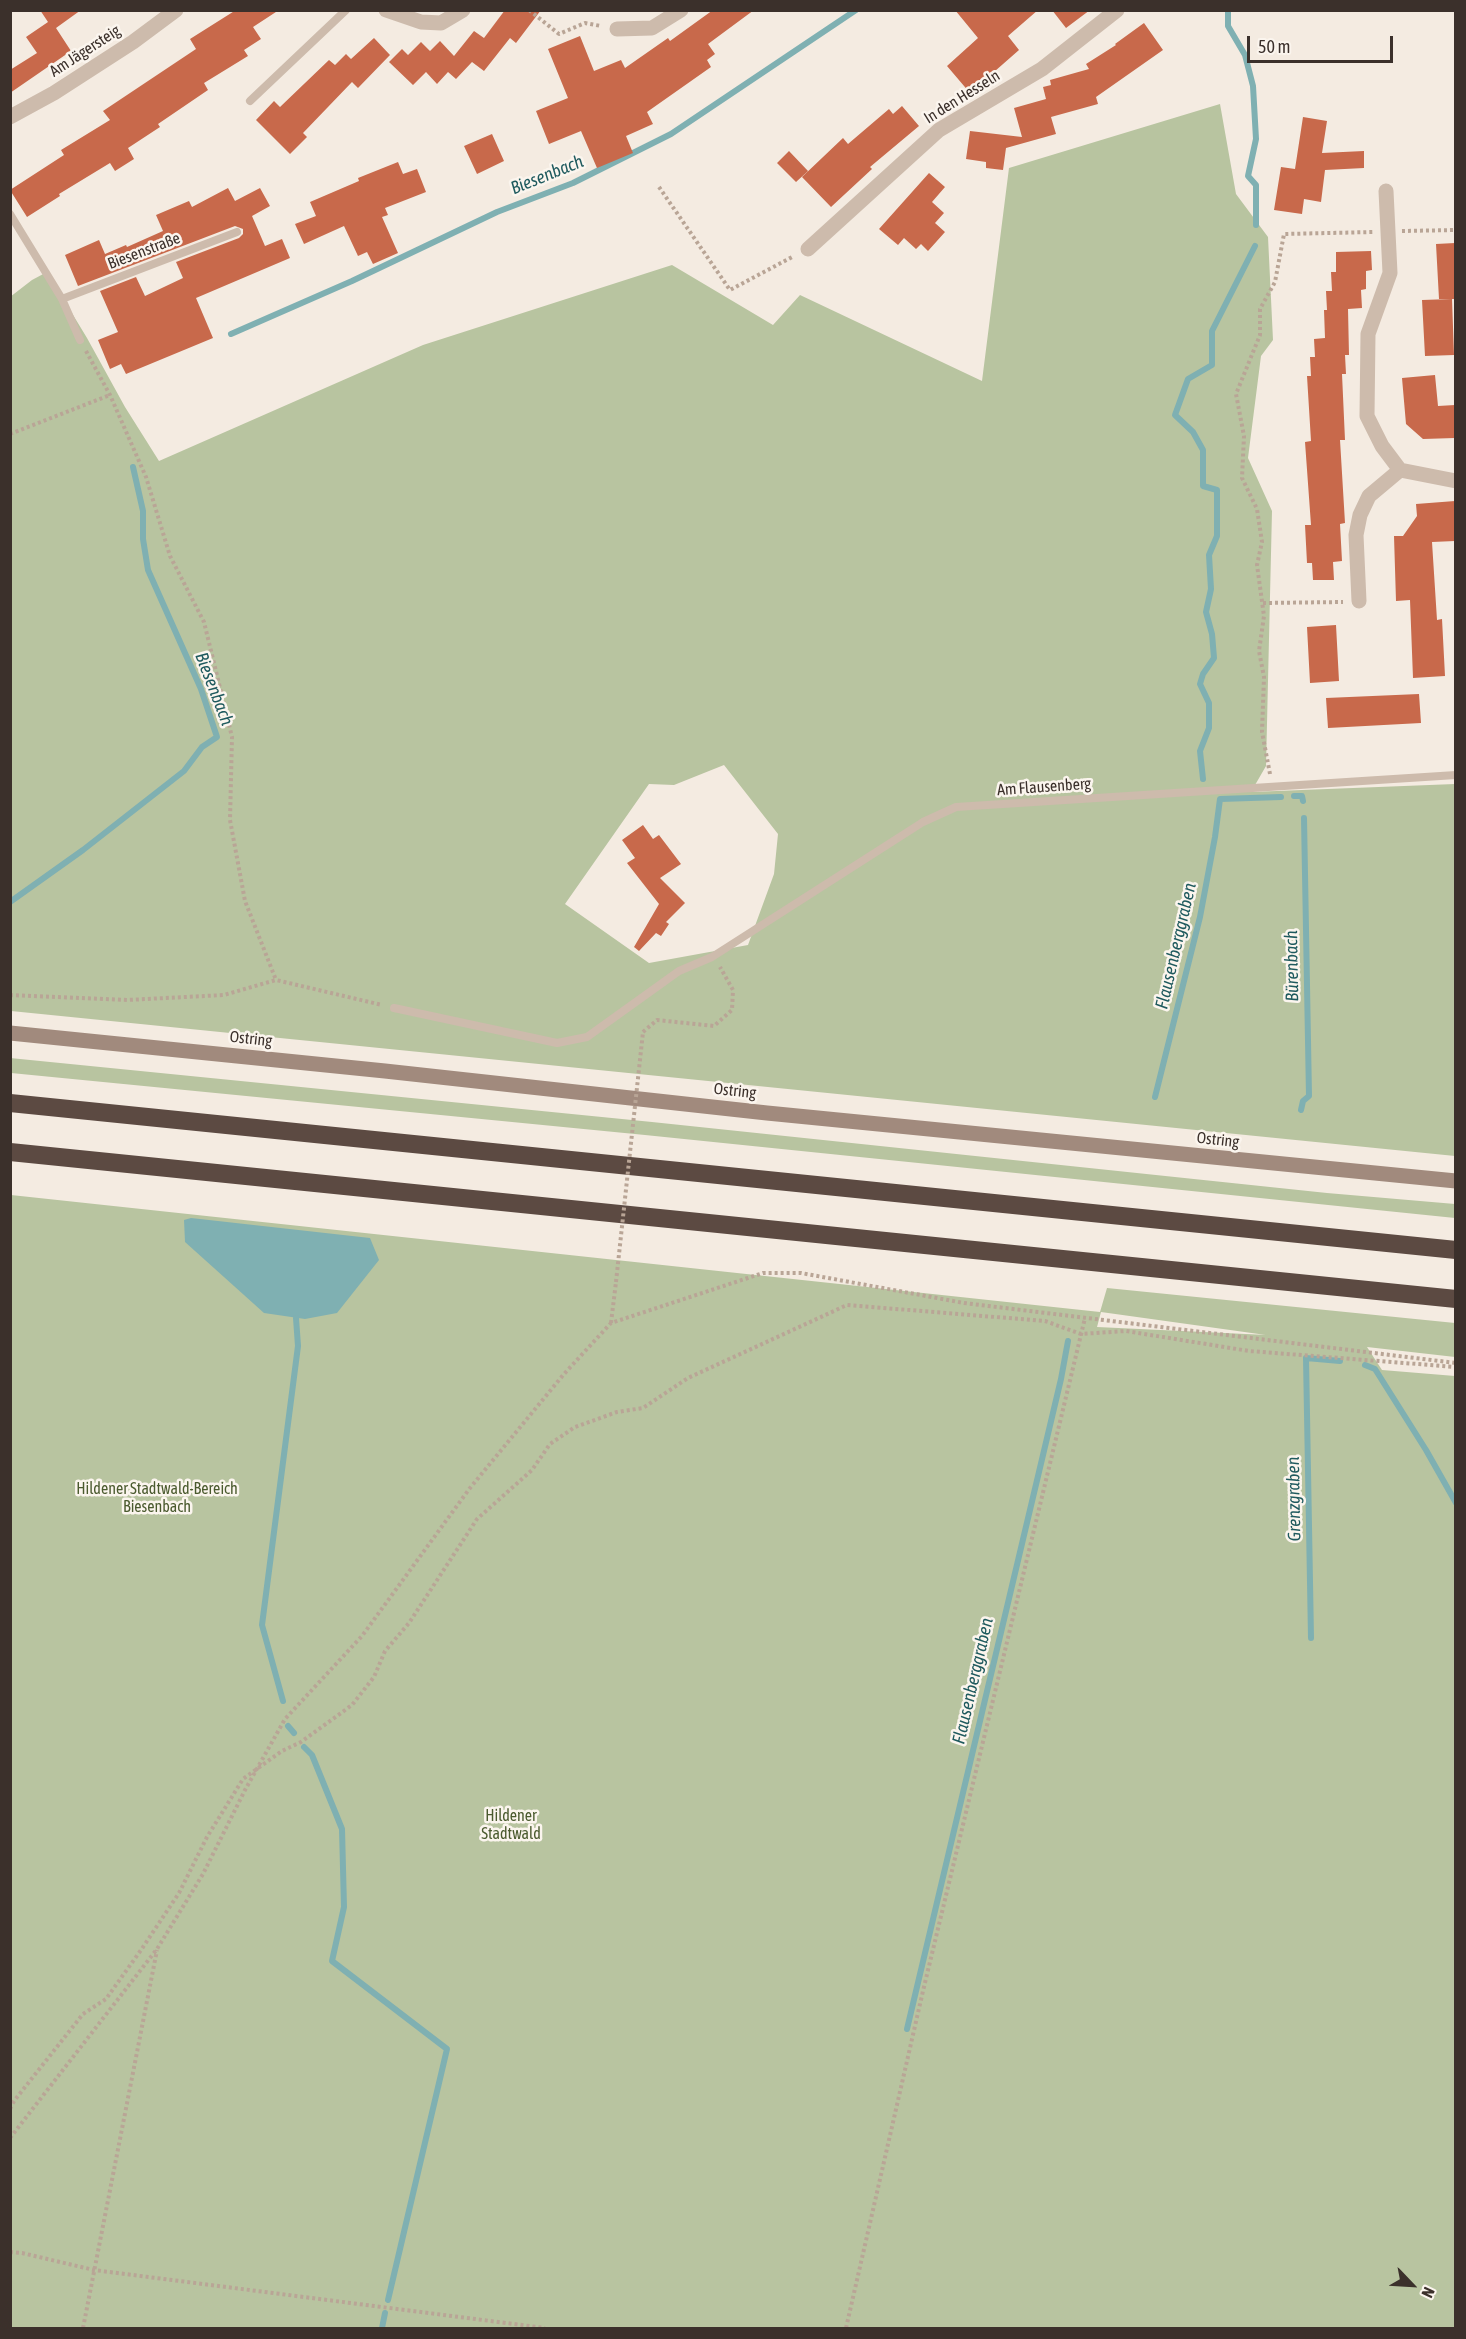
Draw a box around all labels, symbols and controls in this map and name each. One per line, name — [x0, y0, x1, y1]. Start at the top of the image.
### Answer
street label: Am Jägersteig — [46, 21, 124, 81]
scale bar — [1250, 24, 1396, 62]
text: 50 m — [1258, 36, 1290, 57]
street label: In den Hesseln — [920, 66, 1004, 128]
water label: Biesenbach — [508, 151, 586, 199]
street label: Biesenstraße — [105, 228, 183, 274]
water label: Biesenbach — [190, 649, 238, 729]
street label: Am Flausenberg — [996, 774, 1092, 800]
water label: Flausenberggraben — [1151, 881, 1201, 1011]
water label: Bürenbach — [1281, 930, 1303, 1002]
street label: Ostring — [229, 1027, 273, 1051]
street label: Ostring — [713, 1079, 757, 1103]
street label: Ostring — [1196, 1128, 1240, 1152]
water label: Grenzgraben — [1282, 1457, 1306, 1541]
park label: Hildener Stadtwald-Bereich Biesenbach — [76, 1479, 238, 1517]
water label: Flausenberggraben — [948, 1616, 998, 1746]
park label: Hildener Stadtwald — [481, 1806, 541, 1844]
north arrow — [1382, 2255, 1442, 2315]
text: N — [1418, 2285, 1438, 2301]

